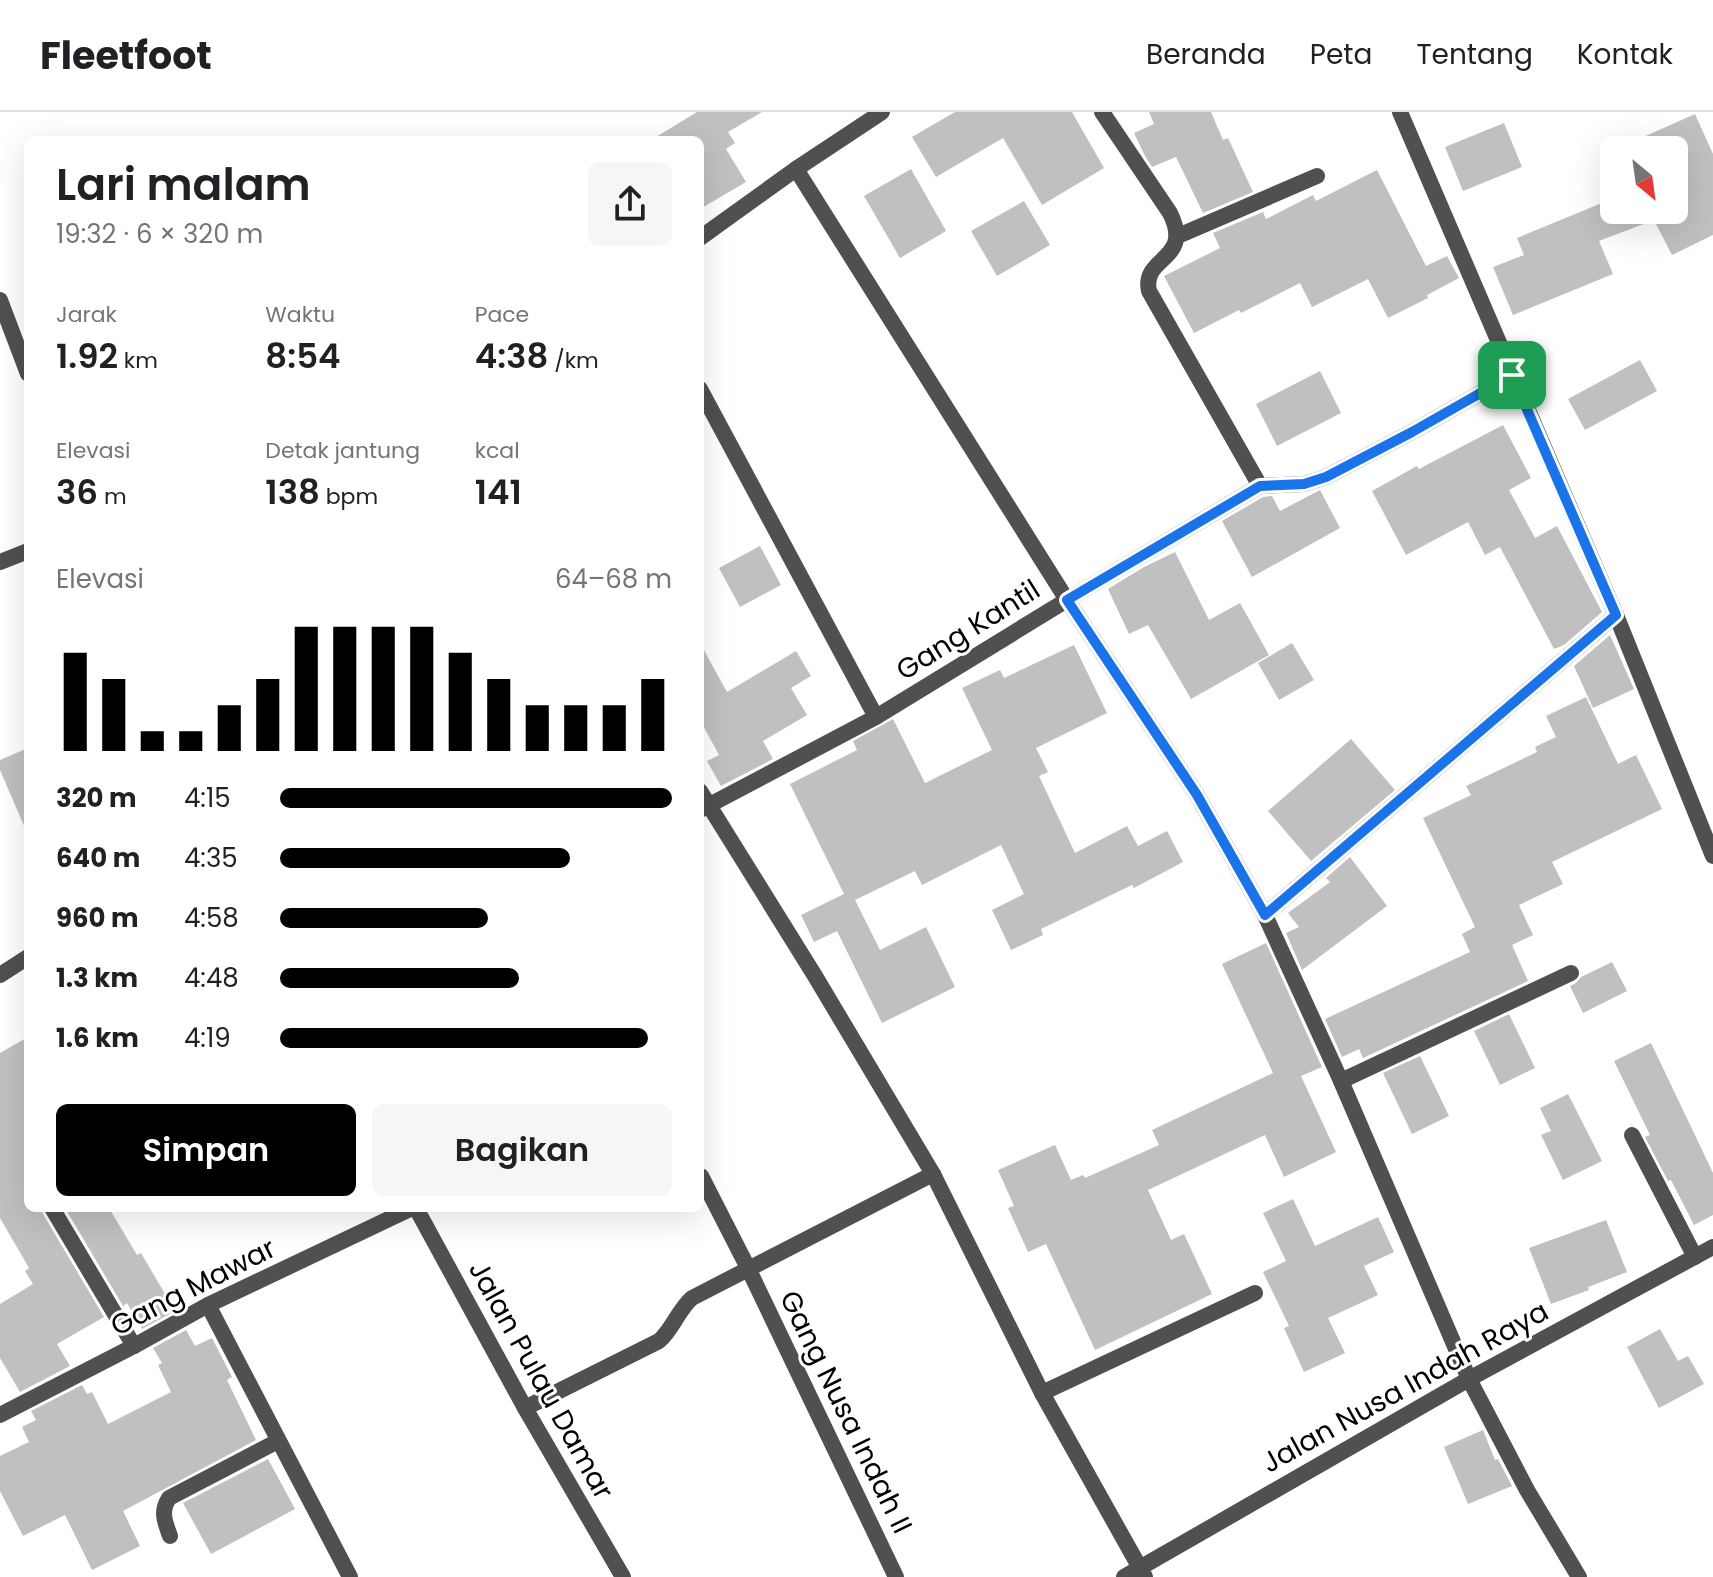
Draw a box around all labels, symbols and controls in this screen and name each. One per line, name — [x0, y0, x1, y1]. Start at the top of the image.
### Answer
text: Fleetfoot — [40, 29, 212, 82]
text: Beranda — [1146, 35, 1266, 74]
text: Peta — [1310, 35, 1372, 74]
text: Tentang — [1416, 35, 1533, 74]
text: Kontak — [1577, 35, 1673, 74]
north arrow — [1600, 136, 1688, 224]
map controls — [1600, 136, 1688, 224]
text: Lari malam — [56, 154, 311, 215]
button: share — [588, 162, 672, 246]
text: 19:32 · 6 × 320 m — [56, 216, 263, 252]
text: Jarak — [56, 299, 117, 330]
text: Waktu — [265, 299, 335, 330]
text: Pace — [475, 299, 529, 330]
text: 1.92 — [56, 332, 118, 380]
text: 8:54 — [265, 332, 341, 380]
text: 4:38 — [475, 332, 548, 380]
pin — [1478, 341, 1546, 409]
text: km — [118, 345, 158, 376]
text: /km — [548, 345, 599, 376]
icon: arrive — [1490, 353, 1534, 397]
text: Elevasi — [56, 435, 130, 466]
text: Detak jantung — [265, 435, 420, 466]
text: kcal — [475, 435, 520, 466]
text: 36 — [56, 468, 98, 516]
text: 138 — [265, 468, 320, 516]
text: 141 — [475, 468, 522, 516]
text: m — [98, 481, 127, 512]
text: bpm — [320, 481, 378, 512]
text: Elevasi — [56, 561, 144, 597]
text: 64–68 m — [555, 561, 672, 597]
street label: Gang Kantil — [889, 570, 1047, 690]
text: 320 m — [56, 780, 137, 816]
text: 4:15 — [184, 780, 231, 816]
text: 640 m — [56, 840, 140, 876]
text: 4:35 — [184, 840, 238, 876]
text: 960 m — [56, 900, 139, 936]
text: 4:58 — [184, 900, 239, 936]
text: 1.3 km — [56, 960, 138, 996]
text: 4:48 — [184, 960, 239, 996]
text: 1.6 km — [56, 1020, 139, 1056]
text: 4:19 — [184, 1020, 231, 1056]
button: Simpan — [56, 1104, 356, 1196]
button: Bagikan — [372, 1104, 672, 1196]
street label: Gang Mawar — [104, 1229, 282, 1345]
street label: Jalan Pulau Damar — [459, 1254, 623, 1506]
street label: Gang Nusa Indah II — [770, 1284, 922, 1540]
street label: Jalan Nusa Indah Raya — [1255, 1292, 1555, 1482]

